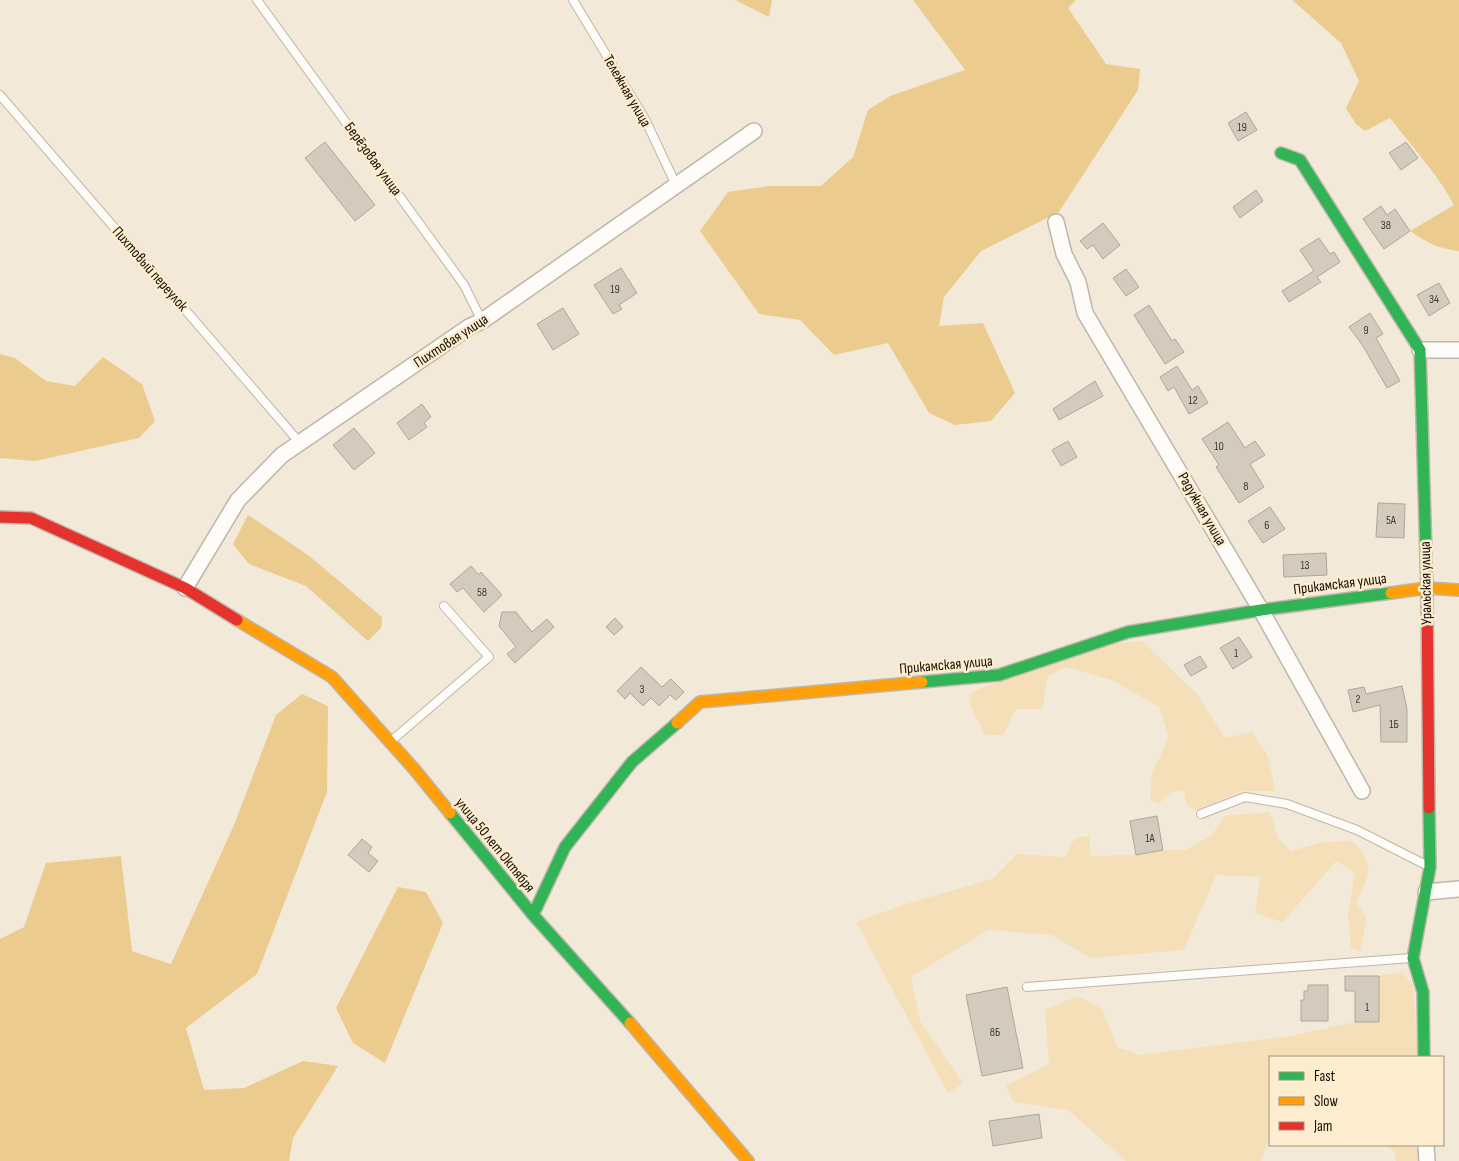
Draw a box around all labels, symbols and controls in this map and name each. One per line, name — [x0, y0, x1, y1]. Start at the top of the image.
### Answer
street label: Тележная улица — [599, 52, 655, 131]
street label: Берёзовая улица — [340, 119, 406, 200]
house number: 19 — [1237, 120, 1247, 135]
house number: 38 — [1381, 218, 1391, 233]
street label: Пихтовый переулок — [108, 223, 192, 316]
house number: 19 — [610, 282, 620, 297]
house number: 34 — [1429, 292, 1439, 307]
street label: Пихтовая улица — [410, 310, 492, 372]
house number: 9 — [1363, 323, 1369, 338]
house number: 12 — [1188, 393, 1198, 408]
house number: 10 — [1214, 439, 1224, 454]
street label: Радужная улица — [1173, 469, 1231, 549]
house number: 8 — [1243, 479, 1249, 494]
house number: 5А — [1386, 513, 1397, 528]
house number: 6 — [1264, 518, 1270, 533]
street label: Уральская улица — [1416, 541, 1436, 625]
house number: 13 — [1300, 558, 1310, 573]
street label: Прикамская улица — [1292, 569, 1388, 599]
house number: 58 — [477, 585, 487, 600]
house number: 1 — [1234, 646, 1239, 661]
street label: Прикамская улица — [899, 651, 994, 679]
house number: 3 — [639, 682, 645, 697]
house number: 2 — [1356, 692, 1361, 707]
house number: 1Б — [1389, 717, 1399, 732]
street label: улица 50 лет Октября — [451, 794, 539, 897]
house number: 1А — [1145, 831, 1156, 846]
house number: 1 — [1365, 1000, 1370, 1015]
house number: 8Б — [990, 1025, 1000, 1040]
legend — [1269, 1056, 1444, 1146]
text: Fast — [1314, 1067, 1336, 1086]
text: Slow — [1314, 1092, 1338, 1111]
text: Jam — [1313, 1117, 1332, 1136]

